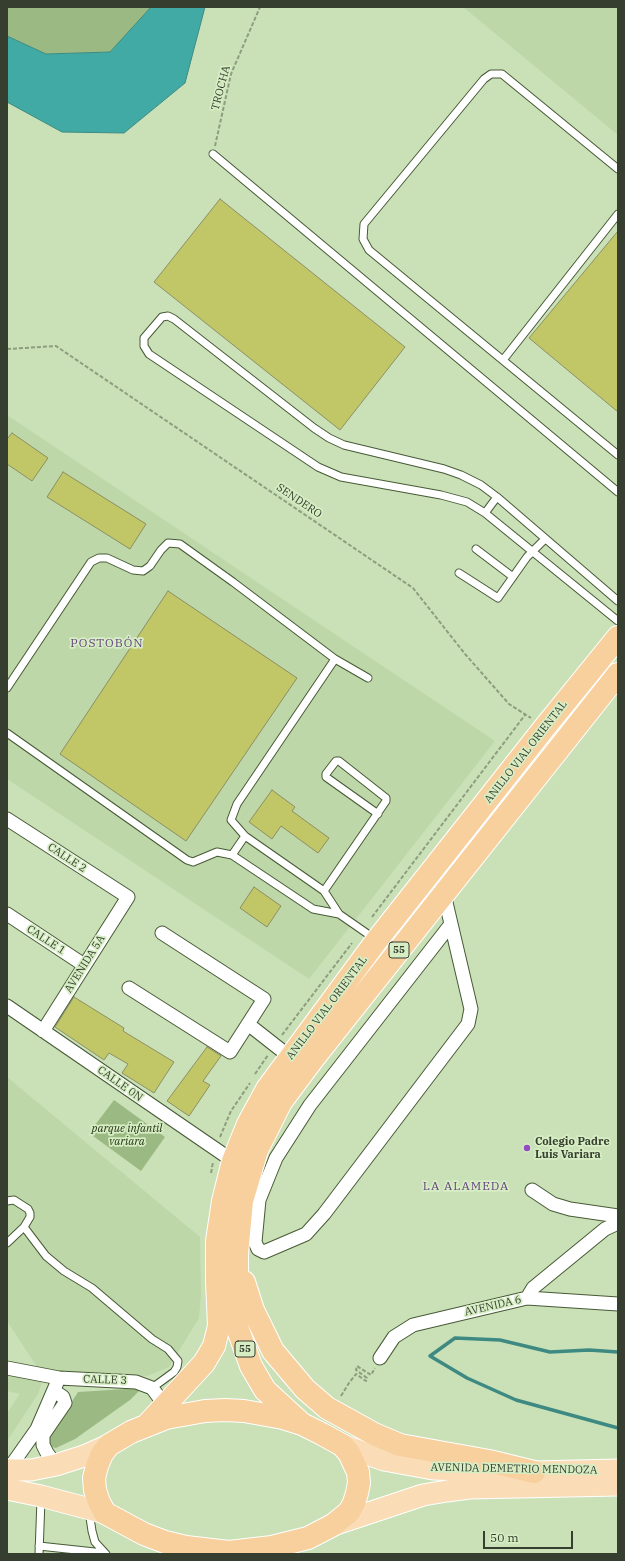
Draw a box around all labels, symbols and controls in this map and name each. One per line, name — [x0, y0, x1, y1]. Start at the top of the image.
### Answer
street label: TROCHA — [209, 64, 233, 112]
street label: SENDERO — [274, 481, 324, 521]
district label: POSTOBÓN — [70, 637, 144, 651]
street label: ANILLO VIAL ORIENTAL — [482, 698, 570, 806]
street label: CALLE 2 — [45, 841, 89, 875]
street label: CALLE 1 — [24, 923, 68, 957]
street label: AVENIDA 5A — [62, 933, 108, 995]
road number: 55 — [389, 942, 409, 958]
street label: ANILLO VIAL ORIENTAL — [284, 954, 370, 1062]
street label: CALLE 0N — [95, 1064, 145, 1104]
park label: parque infantil variara — [92, 1122, 162, 1148]
place label: Colegio Padre Luis Variara — [535, 1135, 610, 1161]
marker: Colegio Padre Luis Variara — [522, 1143, 532, 1153]
district label: LA ALAMEDA — [423, 1180, 509, 1194]
street label: AVENIDA 6 — [463, 1293, 523, 1319]
road number: 55 — [235, 1341, 255, 1357]
street label: CALLE 3 — [83, 1373, 127, 1387]
street label: AVENIDA DEMETRIO MENDOZA — [430, 1461, 598, 1477]
scale bar — [485, 1523, 575, 1549]
text: 50 m — [490, 1530, 519, 1545]

